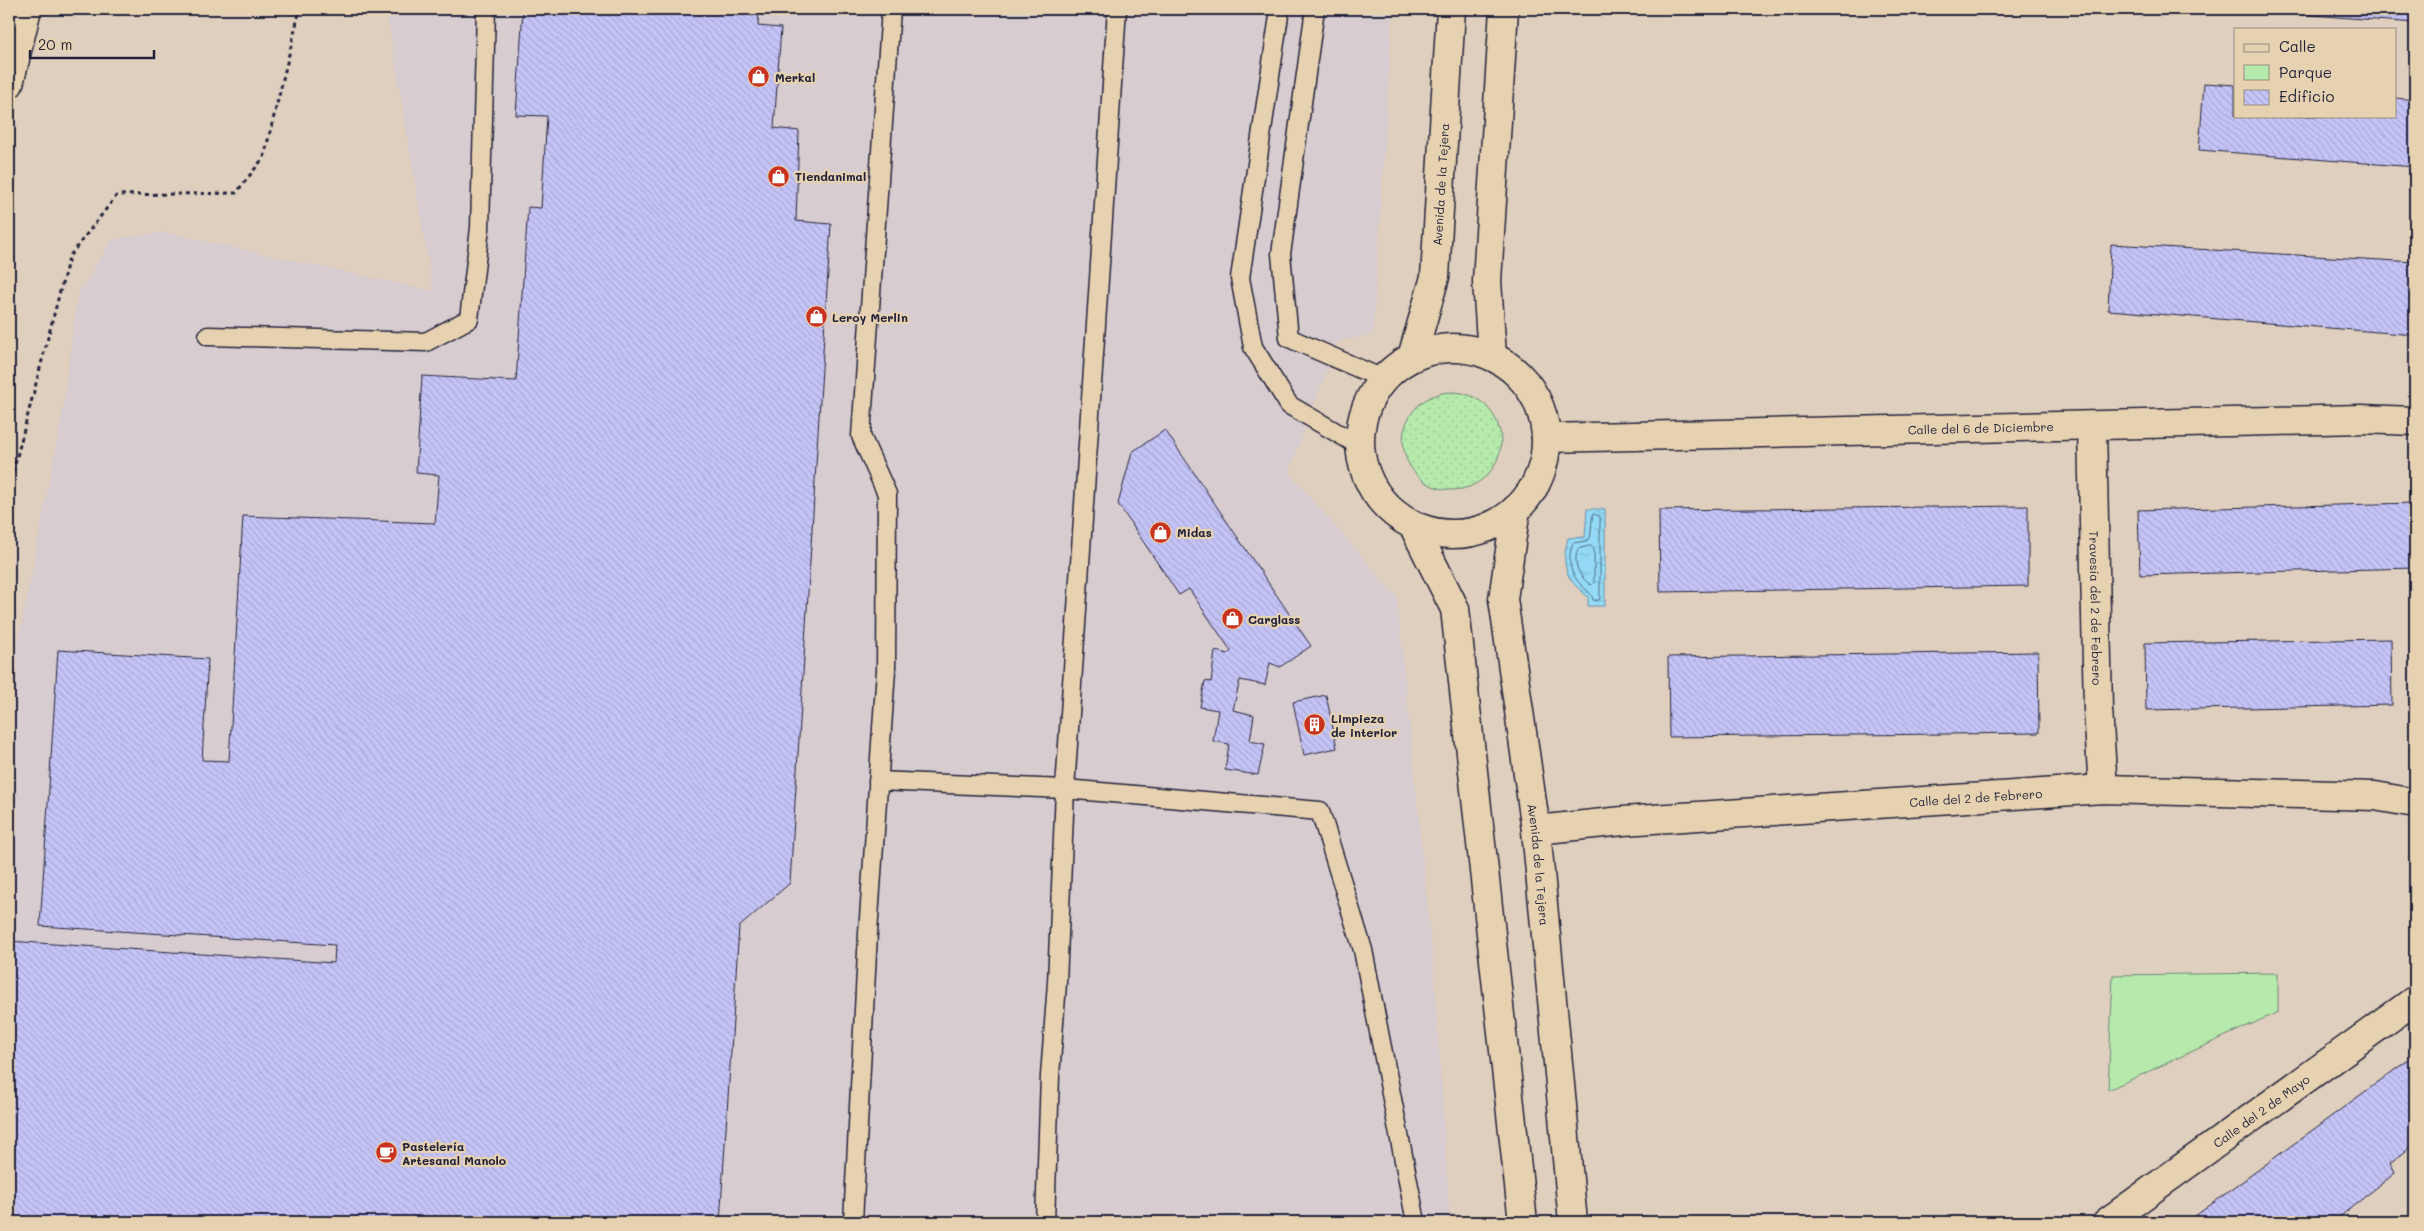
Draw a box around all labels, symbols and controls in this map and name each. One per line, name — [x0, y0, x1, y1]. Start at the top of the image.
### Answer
scale bar — [30, 28, 154, 60]
legend — [2234, 28, 2396, 118]
text: 20 m — [38, 34, 72, 54]
text: Calle — [2279, 36, 2316, 56]
text: Parque — [2279, 62, 2332, 82]
shop icon: Merkal — [747, 65, 771, 89]
place label: Merkal — [775, 69, 815, 85]
text: Edificio — [2279, 86, 2335, 106]
street label: Avenida de la Tejera — [1429, 123, 1452, 246]
shop icon: Tiendanimal — [767, 164, 791, 188]
place label: Tiendanimal — [795, 168, 866, 184]
shop icon: Leroy Merlin — [804, 305, 828, 329]
place label: Leroy Merlin — [832, 309, 908, 325]
street label: Calle del 6 de Diciembre — [1908, 418, 2054, 438]
shop icon: Midas — [1149, 520, 1173, 544]
place label: Midas — [1177, 524, 1212, 540]
street label: Travesía del 2 de Febrero — [2086, 530, 2105, 685]
shop icon: Carglass — [1220, 607, 1244, 631]
place label: Carglass — [1248, 611, 1300, 627]
place label: Limpieza de interior — [1331, 710, 1397, 740]
building icon: Limpieza de interior — [1303, 713, 1327, 737]
street label: Calle del 2 de Febrero — [1909, 785, 2043, 810]
street label: Avenida de la Tejera — [1524, 803, 1553, 926]
street label: Calle del 2 de Mayo — [2210, 1071, 2313, 1151]
place label: Pastelería Artesanal Manolo — [402, 1138, 506, 1168]
cafe icon: Pastelería Artesanal Manolo — [374, 1141, 398, 1165]

